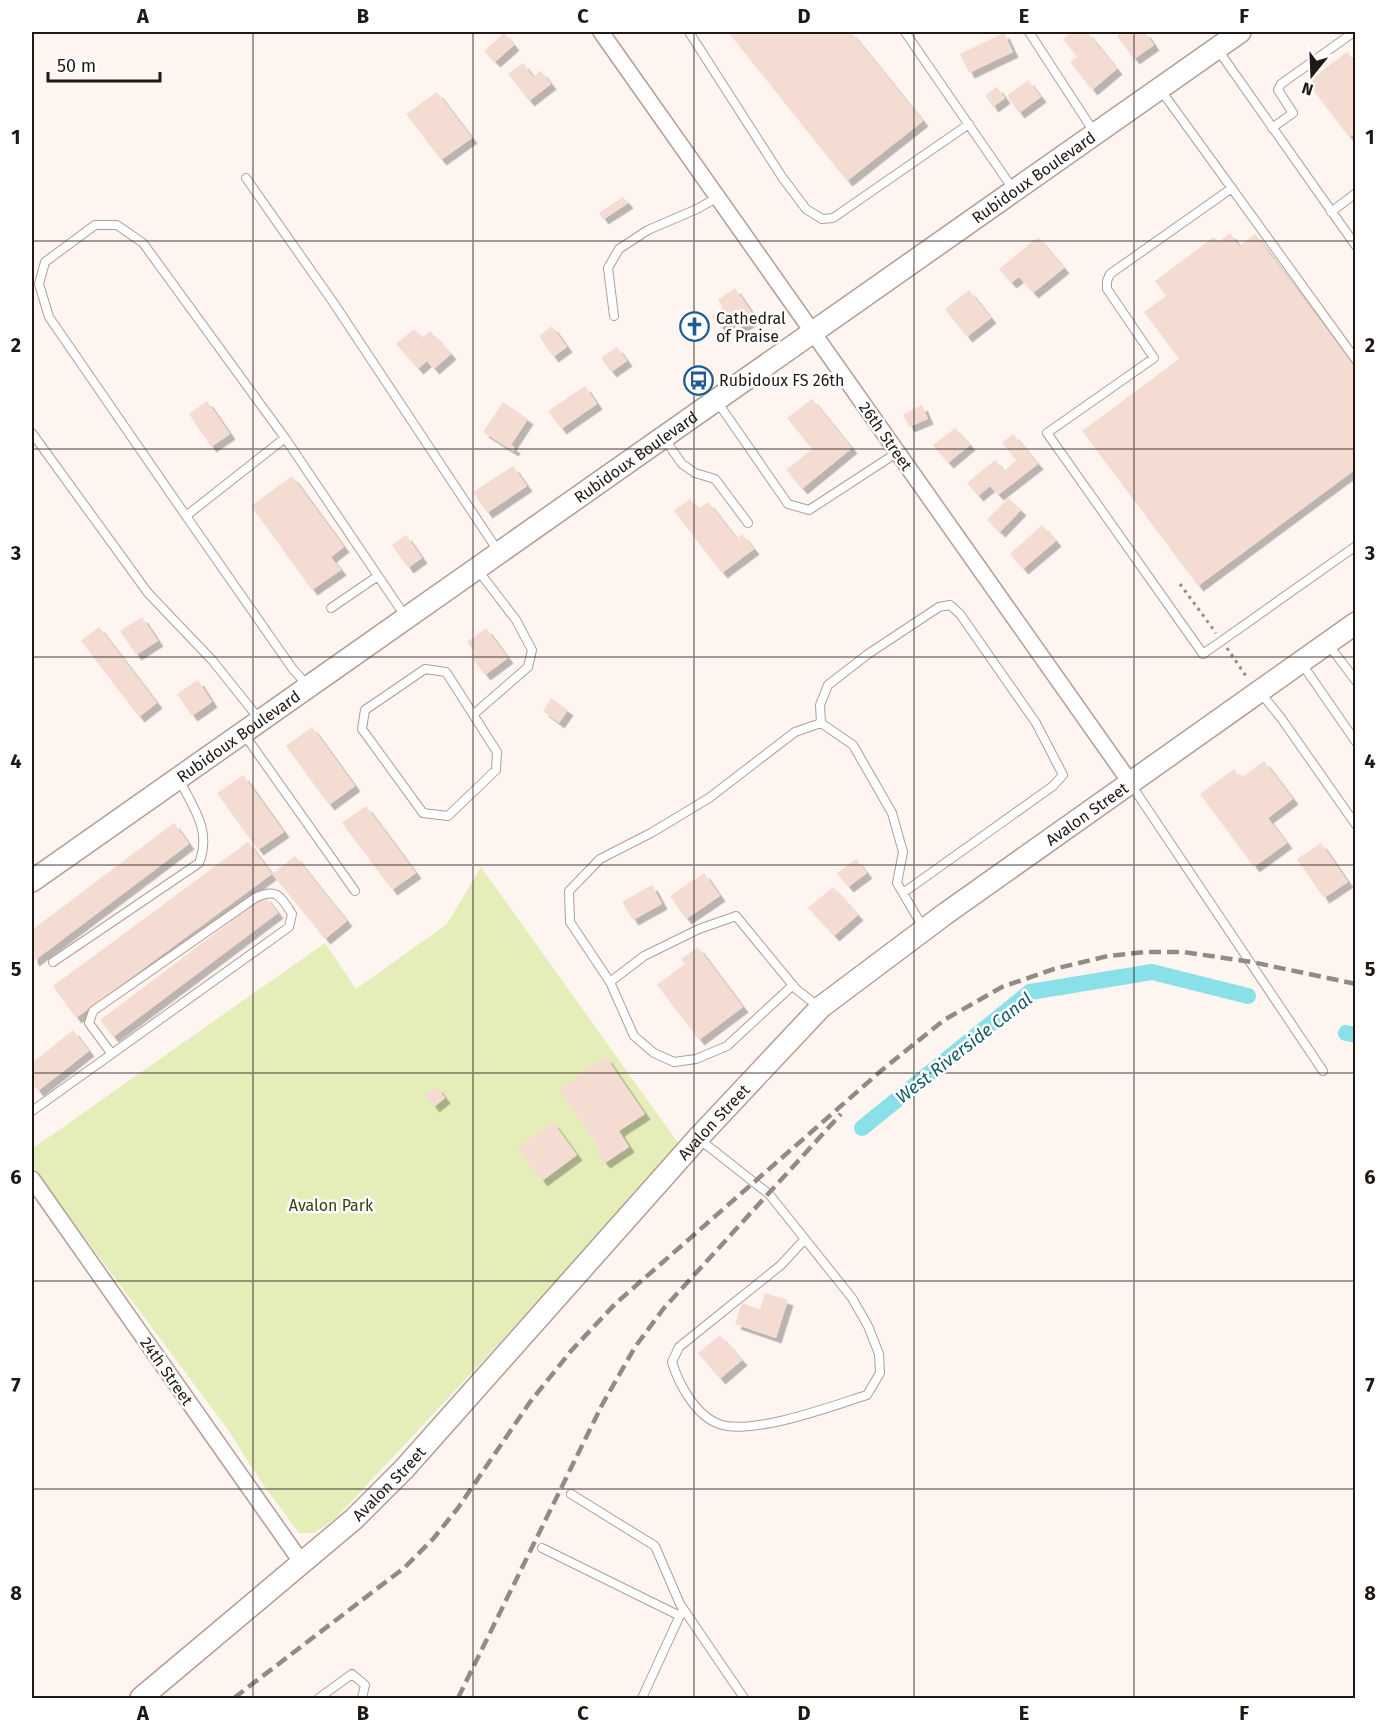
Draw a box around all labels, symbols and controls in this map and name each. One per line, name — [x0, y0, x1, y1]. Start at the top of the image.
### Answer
text: A — [136, 4, 150, 28]
text: B — [357, 4, 369, 28]
text: C — [577, 4, 589, 28]
text: D — [797, 4, 811, 28]
text: E — [1019, 4, 1029, 28]
text: F — [1239, 4, 1249, 28]
scale bar — [48, 45, 160, 83]
north arrow — [1282, 45, 1342, 105]
text: 50 m — [57, 55, 96, 77]
text: N — [1300, 78, 1315, 99]
text: 1 — [11, 125, 21, 149]
text: 1 — [1365, 125, 1375, 149]
street label: Rubidoux Boulevard — [968, 128, 1099, 228]
place label: Cathedral of Praise — [716, 309, 786, 346]
church icon: Cathedral of Praise — [679, 311, 711, 343]
text: 2 — [11, 333, 21, 357]
text: 2 — [1365, 333, 1375, 357]
bus stop icon: Rubidoux FS 26th — [682, 364, 714, 396]
place label: Rubidoux FS 26th — [719, 371, 844, 390]
street label: 26th Street — [855, 398, 916, 474]
street label: Rubidoux Boulevard — [571, 407, 702, 507]
text: 3 — [10, 541, 21, 565]
text: 3 — [1364, 541, 1375, 565]
street label: Rubidoux Boulevard — [173, 687, 304, 786]
text: 4 — [10, 749, 22, 773]
text: 4 — [1364, 749, 1376, 773]
street label: Avalon Street — [1042, 778, 1132, 850]
text: 5 — [11, 957, 22, 981]
text: 5 — [1365, 957, 1376, 981]
water label: West Riverside Canal — [891, 988, 1037, 1108]
street label: Avalon Street — [674, 1080, 754, 1164]
text: 6 — [10, 1165, 22, 1189]
text: 6 — [1364, 1165, 1376, 1189]
park label: Avalon Park — [289, 1196, 374, 1215]
street label: 24th Street — [136, 1334, 197, 1409]
text: 7 — [11, 1373, 21, 1397]
text: 7 — [1365, 1373, 1375, 1397]
street label: Avalon Street — [349, 1443, 430, 1525]
text: 8 — [10, 1581, 22, 1605]
text: 8 — [1364, 1581, 1376, 1605]
text: A — [136, 1701, 150, 1725]
text: B — [357, 1701, 369, 1725]
text: C — [577, 1701, 589, 1725]
text: D — [797, 1701, 811, 1725]
text: E — [1019, 1701, 1029, 1725]
text: F — [1239, 1701, 1249, 1725]

